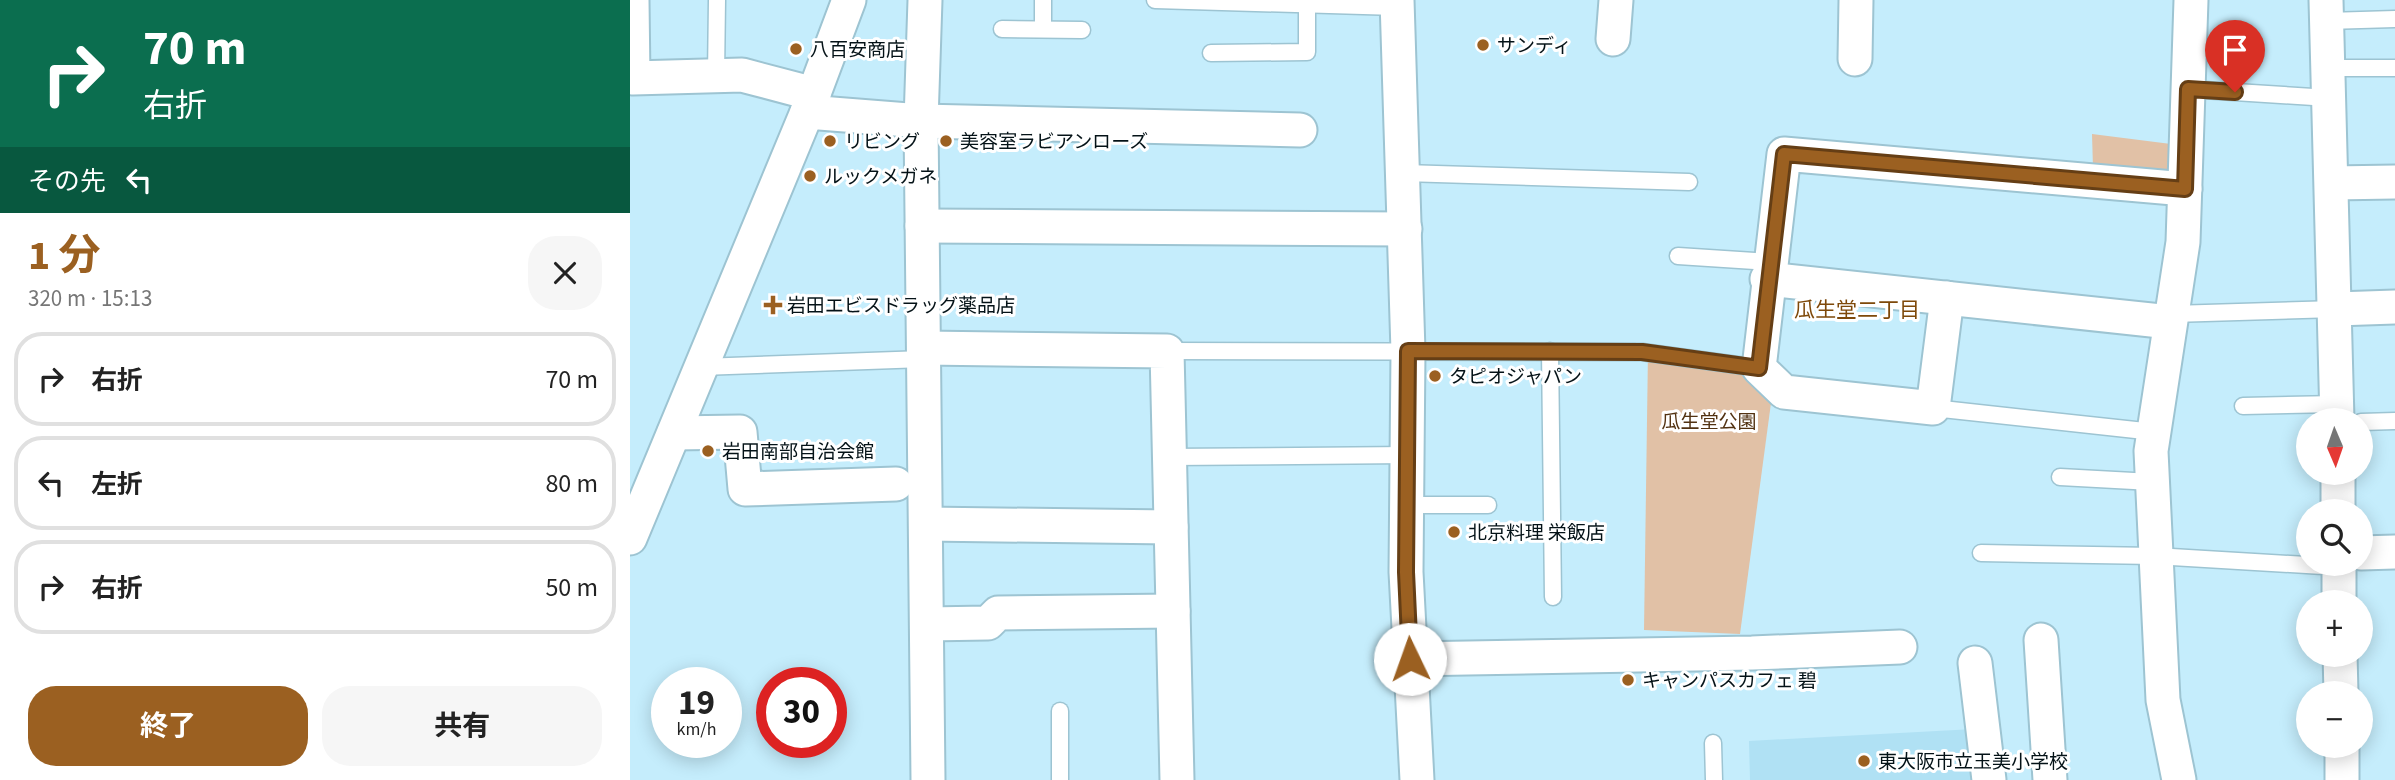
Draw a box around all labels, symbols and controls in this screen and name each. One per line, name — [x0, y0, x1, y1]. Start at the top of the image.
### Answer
text: 70 m — [143, 14, 247, 84]
pin — [2205, 20, 2265, 92]
icon: right — [28, 28, 119, 119]
icon: arrive — [2216, 31, 2254, 69]
place label: サンディ — [1497, 33, 1572, 60]
place label: 八百安商店 — [810, 37, 905, 64]
marker: サンディ — [1475, 37, 1491, 53]
marker: 八百安商店 — [788, 41, 804, 57]
text: 右折 — [143, 83, 207, 129]
place label: リビング — [844, 129, 920, 156]
place label: 美容室ラビアンローズ — [960, 129, 1148, 156]
marker: リビング — [822, 133, 838, 149]
marker: 美容室ラビアンローズ — [938, 133, 954, 149]
icon: left — [120, 161, 158, 199]
text: その先 — [28, 163, 106, 200]
place label: ルックメガネ — [824, 164, 937, 191]
marker: ルックメガネ — [802, 168, 818, 184]
text: 1 分 — [28, 226, 101, 286]
button: close — [528, 236, 602, 310]
text: 320 m · 15:13 — [28, 282, 152, 315]
place label: 岩田エビスドラッグ薬品店 — [787, 293, 1015, 320]
district label: 瓜生堂二丁目 — [1794, 295, 1920, 325]
marker: 岩田エビスドラッグ薬品店 — [765, 297, 781, 313]
icon: right — [32, 360, 70, 398]
text: 70 m — [545, 361, 598, 398]
text: 右折 — [91, 362, 143, 399]
place label: タピオジャパン — [1449, 364, 1582, 391]
marker: タピオジャパン — [1427, 368, 1443, 384]
north arrow — [2296, 408, 2373, 485]
map controls — [2296, 408, 2373, 758]
park label: 瓜生堂公園 — [1661, 409, 1757, 436]
place label: 岩田南部自治会館 — [722, 439, 874, 466]
marker: 岩田南部自治会館 — [700, 443, 716, 459]
icon: left — [32, 464, 70, 502]
text: 80 m — [545, 465, 598, 502]
text: 左折 — [91, 466, 143, 503]
button: search — [2296, 499, 2373, 576]
place label: 北京料理 栄飯店 — [1468, 520, 1605, 547]
marker: 北京料理 栄飯店 — [1446, 524, 1462, 540]
icon: right — [32, 568, 70, 606]
text: 50 m — [545, 569, 598, 606]
text: 右折 — [91, 570, 143, 607]
button: + — [2296, 590, 2373, 667]
position arrow — [1373, 622, 1447, 696]
speed limit sign: 30 — [756, 667, 847, 758]
place label: キャンパスカフェ 碧 — [1642, 668, 1817, 695]
marker: キャンパスカフェ 碧 — [1620, 672, 1636, 688]
text: 19 — [678, 678, 715, 728]
button: − — [2296, 681, 2373, 758]
button: 終了 — [28, 686, 308, 766]
button: 共有 — [322, 686, 602, 766]
text: km/h — [677, 717, 716, 742]
place label: 東大阪市立玉美小学校 — [1878, 749, 2068, 776]
marker: 東大阪市立玉美小学校 — [1856, 753, 1872, 769]

